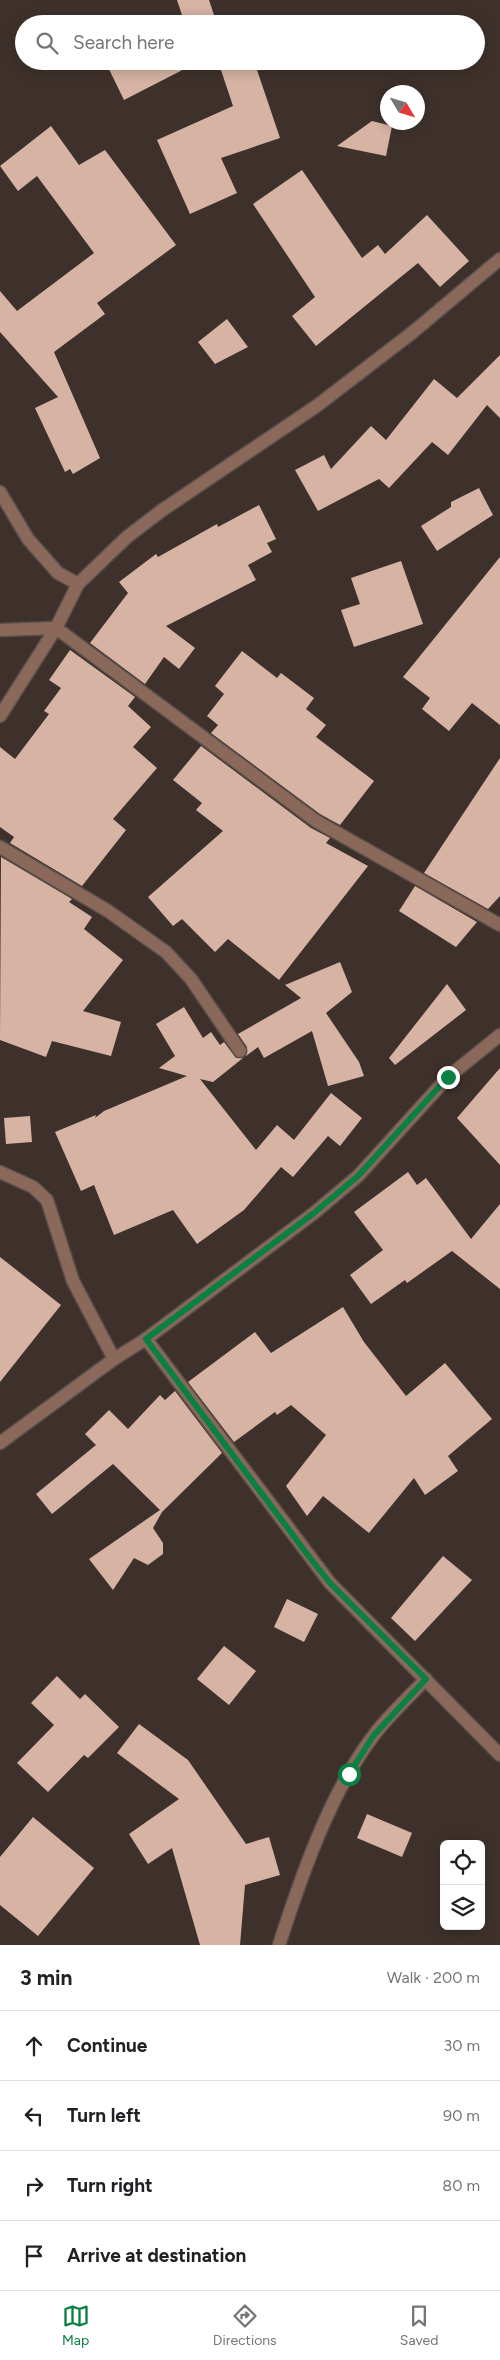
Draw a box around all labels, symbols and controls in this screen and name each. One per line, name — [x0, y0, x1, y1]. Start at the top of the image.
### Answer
search box — [15, 15, 485, 70]
icon: search — [33, 29, 61, 57]
text: Search here — [73, 31, 175, 54]
north arrow — [380, 85, 425, 130]
route end — [437, 1066, 460, 1089]
route start — [338, 1763, 361, 1786]
map controls — [440, 1840, 485, 1930]
button: locate — [440, 1840, 485, 1885]
button: layers — [440, 1885, 485, 1930]
text: 3 min — [20, 1965, 72, 1990]
text: Walk · 200 m — [387, 1968, 480, 1987]
icon: ahead — [20, 2032, 48, 2060]
text: Continue — [67, 2034, 147, 2057]
text: 30 m — [443, 2036, 480, 2055]
icon: left — [20, 2102, 48, 2130]
text: Turn left — [67, 2104, 141, 2127]
text: 90 m — [443, 2106, 480, 2125]
icon: right — [20, 2172, 48, 2200]
text: Turn right — [67, 2174, 153, 2197]
text: 80 m — [442, 2176, 480, 2195]
icon: arrive — [20, 2242, 48, 2270]
text: Arrive at destination — [67, 2244, 246, 2267]
tab: Map — [62, 2302, 90, 2349]
tab: Directions — [213, 2302, 277, 2349]
tab: Saved — [400, 2302, 438, 2349]

